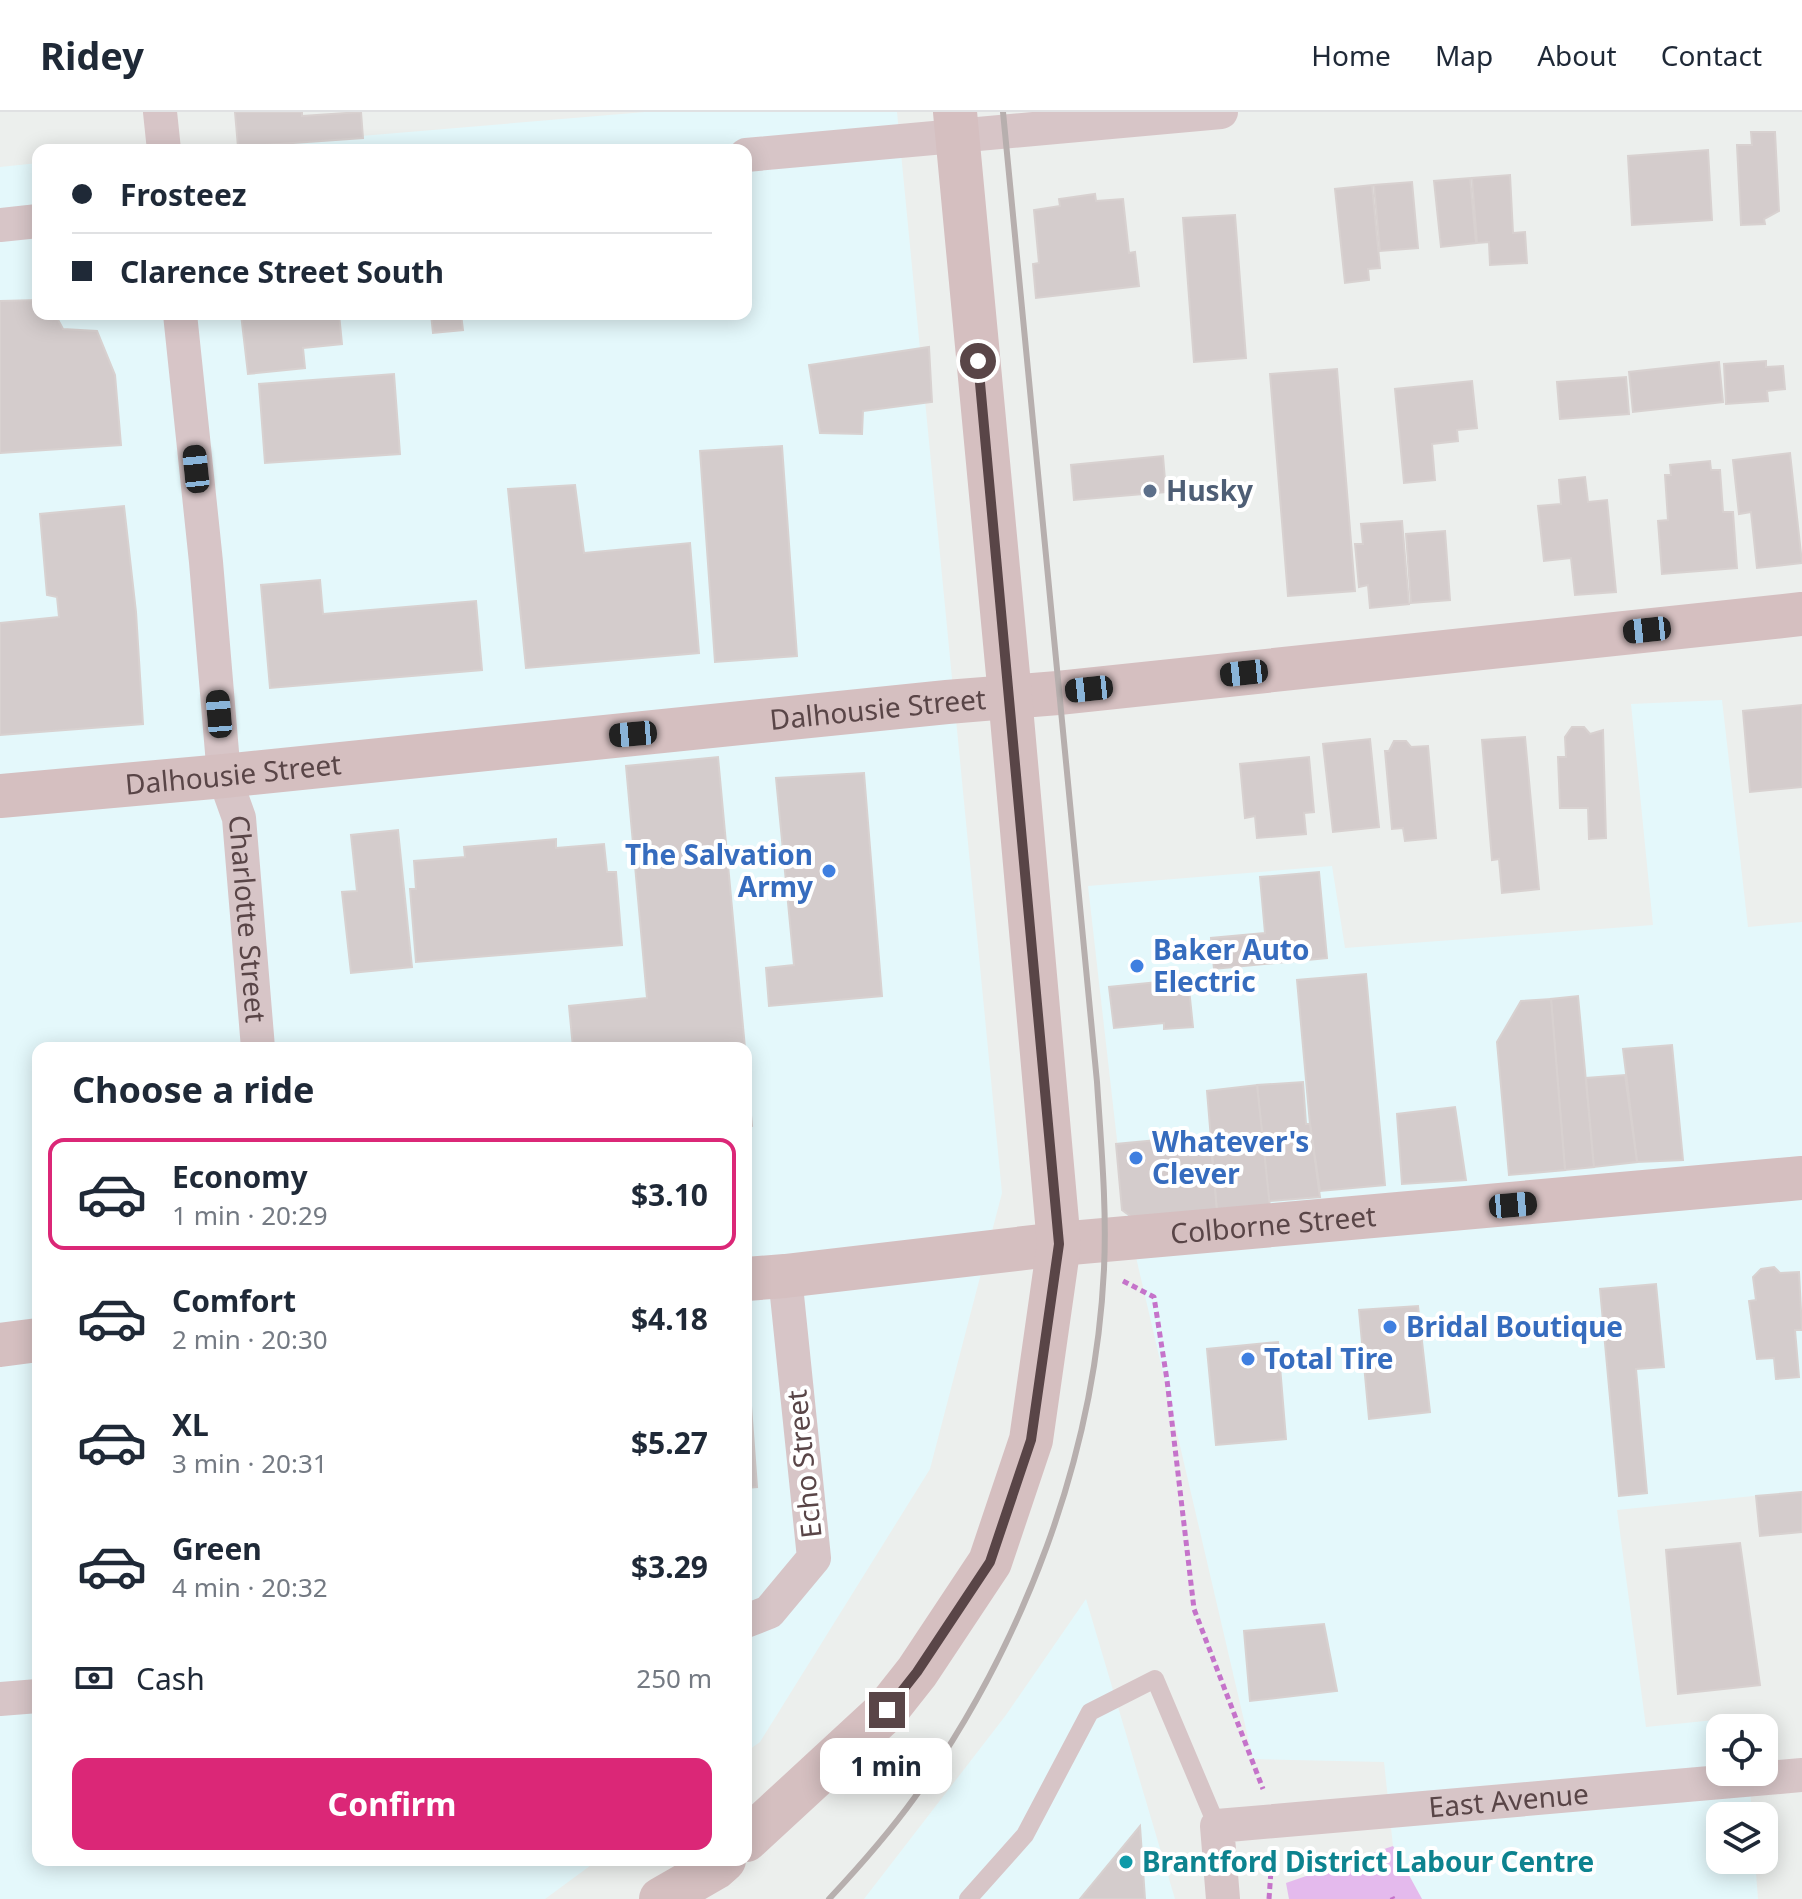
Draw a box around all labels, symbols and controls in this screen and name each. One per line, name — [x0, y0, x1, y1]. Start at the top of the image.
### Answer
text: Ridey — [40, 29, 144, 81]
text: Home — [1311, 36, 1391, 74]
text: Map — [1435, 36, 1493, 74]
text: About — [1537, 36, 1617, 74]
text: Contact — [1661, 36, 1762, 74]
text: Frosteez — [120, 174, 246, 215]
text: Clarence Street South — [120, 251, 444, 292]
route start — [960, 343, 996, 379]
car — [182, 444, 210, 494]
place label: Husky — [1166, 471, 1253, 509]
marker: Husky — [1141, 482, 1159, 500]
car — [1622, 616, 1672, 644]
car — [1219, 659, 1269, 687]
car — [1064, 675, 1114, 703]
street label: Dalhousie Street — [768, 679, 987, 738]
car — [205, 689, 233, 739]
car — [608, 720, 658, 748]
street label: Dalhousie Street — [123, 744, 343, 803]
street label: Charlotte Street — [221, 814, 276, 1024]
place label: The Salvation Army — [625, 835, 813, 905]
marker: The Salvation Army — [820, 862, 838, 880]
place label: Baker Auto Electric — [1153, 930, 1310, 1000]
marker: Baker Auto Electric — [1128, 957, 1146, 975]
text: Choose a ride — [72, 1065, 314, 1114]
place label: Whatever's Clever — [1152, 1122, 1309, 1192]
marker: Whatever's Clever — [1127, 1149, 1145, 1167]
text: Economy — [172, 1156, 308, 1197]
icon: car — [76, 1158, 148, 1230]
text: $3.10 — [631, 1174, 708, 1215]
car — [1488, 1191, 1538, 1219]
street label: Colborne Street — [1169, 1196, 1377, 1252]
text: 1 min · 20:29 — [172, 1197, 328, 1233]
text: Comfort — [172, 1280, 296, 1321]
icon: car — [76, 1282, 148, 1354]
text: $4.18 — [631, 1298, 708, 1339]
place label: Bridal Boutique — [1406, 1307, 1623, 1345]
marker: Bridal Boutique — [1381, 1318, 1399, 1336]
text: 2 min · 20:30 — [172, 1321, 328, 1357]
place label: Total Tire — [1264, 1339, 1393, 1377]
marker: Total Tire — [1239, 1350, 1257, 1368]
street label: Echo Street — [776, 1388, 830, 1540]
text: XL — [172, 1404, 209, 1445]
icon: car — [76, 1406, 148, 1478]
text: $5.27 — [631, 1422, 708, 1463]
text: 3 min · 20:31 — [172, 1445, 328, 1481]
text: Green — [172, 1528, 262, 1569]
icon: car — [76, 1530, 148, 1602]
text: $3.29 — [631, 1546, 708, 1587]
text: 4 min · 20:32 — [172, 1569, 328, 1605]
icon: cash — [72, 1656, 116, 1700]
text: Cash — [136, 1658, 205, 1699]
text: 250 m — [636, 1660, 712, 1696]
route end — [869, 1692, 905, 1728]
map controls — [1706, 1714, 1778, 1874]
button: locate — [1706, 1714, 1778, 1786]
callout: 1 min — [821, 1738, 953, 1794]
text: 1 min — [850, 1748, 922, 1784]
button: Confirm — [72, 1758, 712, 1850]
street label: East Avenue — [1427, 1774, 1590, 1825]
button: layers — [1706, 1802, 1778, 1874]
place label: Brantford District Labour Centre — [1142, 1842, 1594, 1880]
marker: Brantford District Labour Centre — [1117, 1853, 1135, 1871]

